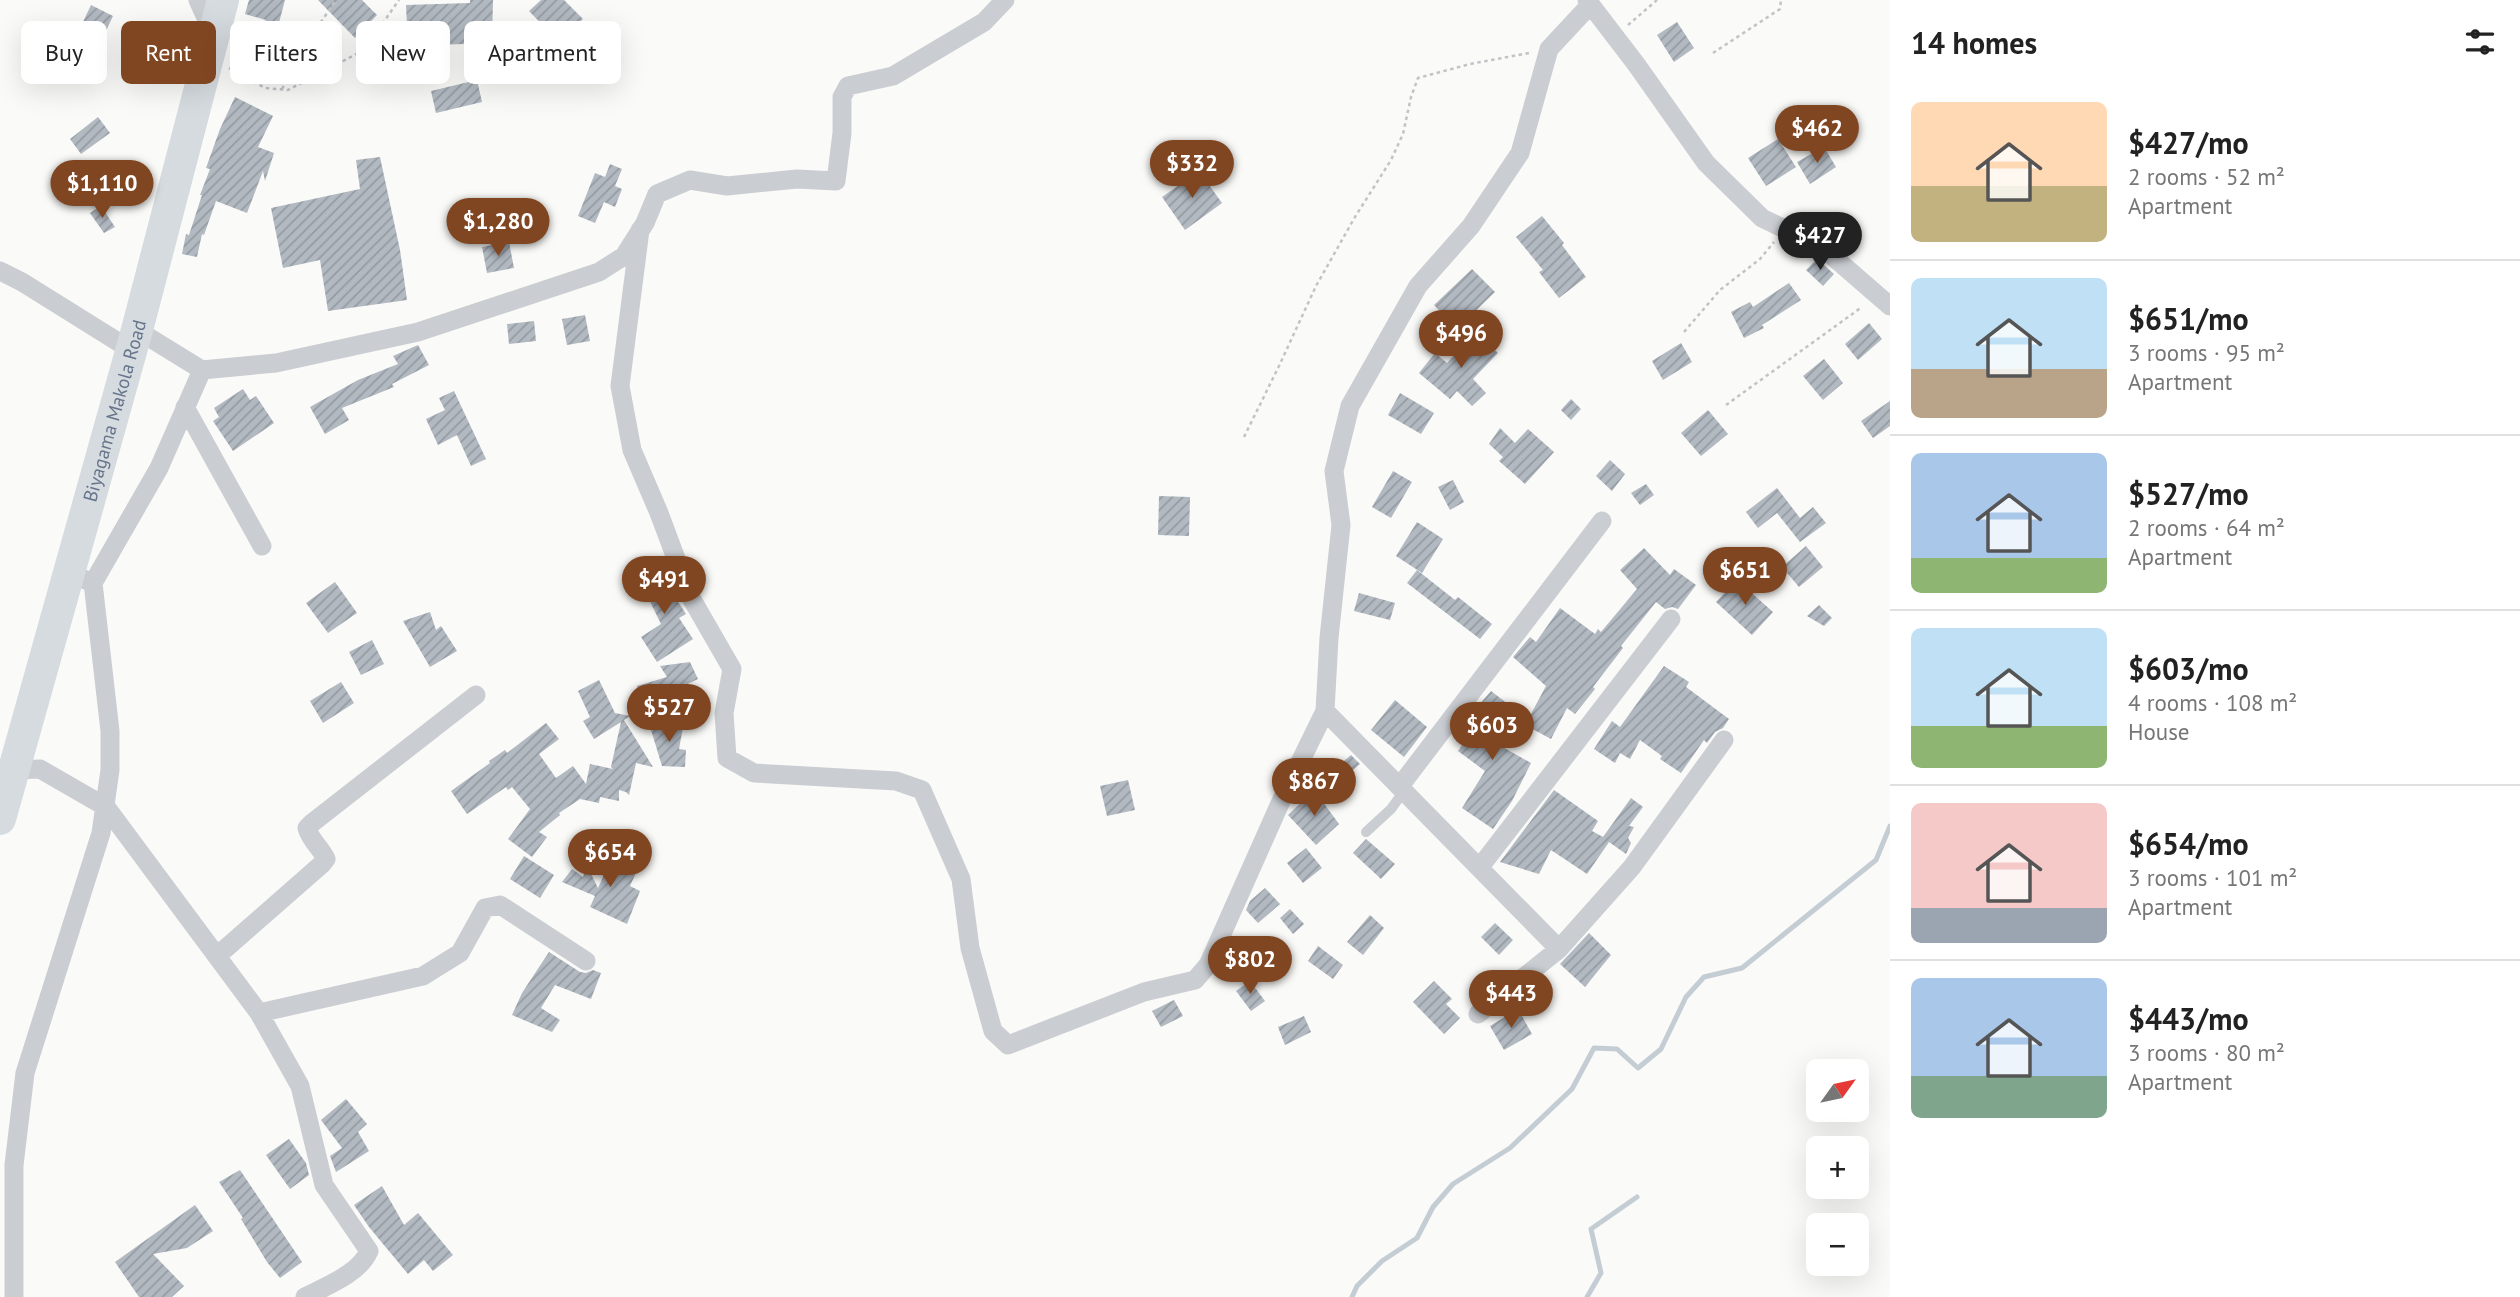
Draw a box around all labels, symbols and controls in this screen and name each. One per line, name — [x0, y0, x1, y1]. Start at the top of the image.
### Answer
chip: Buy — [21, 21, 107, 84]
chip: Rent — [121, 21, 216, 84]
chip: Filters — [230, 21, 342, 84]
chip: New — [356, 21, 450, 84]
chip: Apartment — [464, 21, 621, 84]
text: 14 homes — [1911, 23, 2037, 62]
icon: filters — [2461, 23, 2499, 61]
pin: $462 — [1776, 106, 1858, 165]
text: $462 — [1791, 113, 1843, 142]
text: $427/mo — [2128, 123, 2249, 162]
icon: home — [1967, 130, 2051, 214]
pin: $332 — [1151, 140, 1233, 200]
text: $332 — [1166, 148, 1218, 177]
pin: $1,110 — [45, 160, 159, 220]
text: 2 rooms · 52 m² — [2128, 162, 2285, 191]
text: $1,110 — [66, 168, 138, 197]
text: Apartment — [2128, 191, 2232, 220]
pin: $1,280 — [441, 198, 555, 258]
text: $1,280 — [462, 206, 534, 235]
pin: $427 — [1779, 212, 1861, 272]
text: $427 — [1794, 220, 1846, 249]
text: $651/mo — [2128, 299, 2249, 338]
icon: home — [1967, 306, 2051, 390]
pin: $496 — [1420, 310, 1502, 370]
street label: Biyagama Makola Road — [77, 317, 151, 504]
text: $496 — [1435, 318, 1487, 347]
text: 3 rooms · 95 m² — [2128, 338, 2285, 367]
text: Apartment — [2128, 367, 2232, 396]
text: $527/mo — [2128, 474, 2249, 513]
icon: home — [1967, 481, 2051, 565]
text: 2 rooms · 64 m² — [2128, 513, 2285, 542]
text: Apartment — [2128, 542, 2232, 571]
pin: $651 — [1704, 548, 1786, 607]
text: $651 — [1719, 555, 1771, 584]
pin: $491 — [623, 556, 705, 616]
text: $491 — [638, 564, 690, 593]
text: $603/mo — [2128, 649, 2249, 688]
icon: home — [1967, 656, 2051, 740]
pin: $527 — [628, 684, 710, 744]
text: 4 rooms · 108 m² — [2128, 688, 2297, 717]
text: $527 — [643, 692, 695, 721]
pin: $603 — [1451, 702, 1533, 762]
text: $603 — [1466, 710, 1518, 739]
text: House — [2128, 717, 2190, 746]
pin: $867 — [1273, 758, 1355, 818]
text: $867 — [1288, 766, 1340, 795]
text: $654/mo — [2128, 824, 2249, 863]
pin: $654 — [569, 830, 651, 889]
icon: home — [1967, 831, 2051, 915]
text: $654 — [584, 837, 636, 866]
text: 3 rooms · 101 m² — [2128, 863, 2297, 892]
text: Apartment — [2128, 892, 2232, 921]
pin: $802 — [1209, 936, 1291, 996]
text: $802 — [1224, 944, 1276, 973]
pin: $443 — [1470, 970, 1552, 1030]
text: $443 — [1485, 978, 1537, 1007]
text: $443/mo — [2128, 999, 2249, 1038]
icon: home — [1967, 1006, 2051, 1090]
text: 3 rooms · 80 m² — [2128, 1038, 2285, 1067]
north arrow — [1806, 1059, 1869, 1122]
map controls — [1806, 1059, 1869, 1276]
text: Apartment — [2128, 1067, 2232, 1096]
button: + — [1806, 1136, 1869, 1199]
button: − — [1806, 1213, 1869, 1276]

